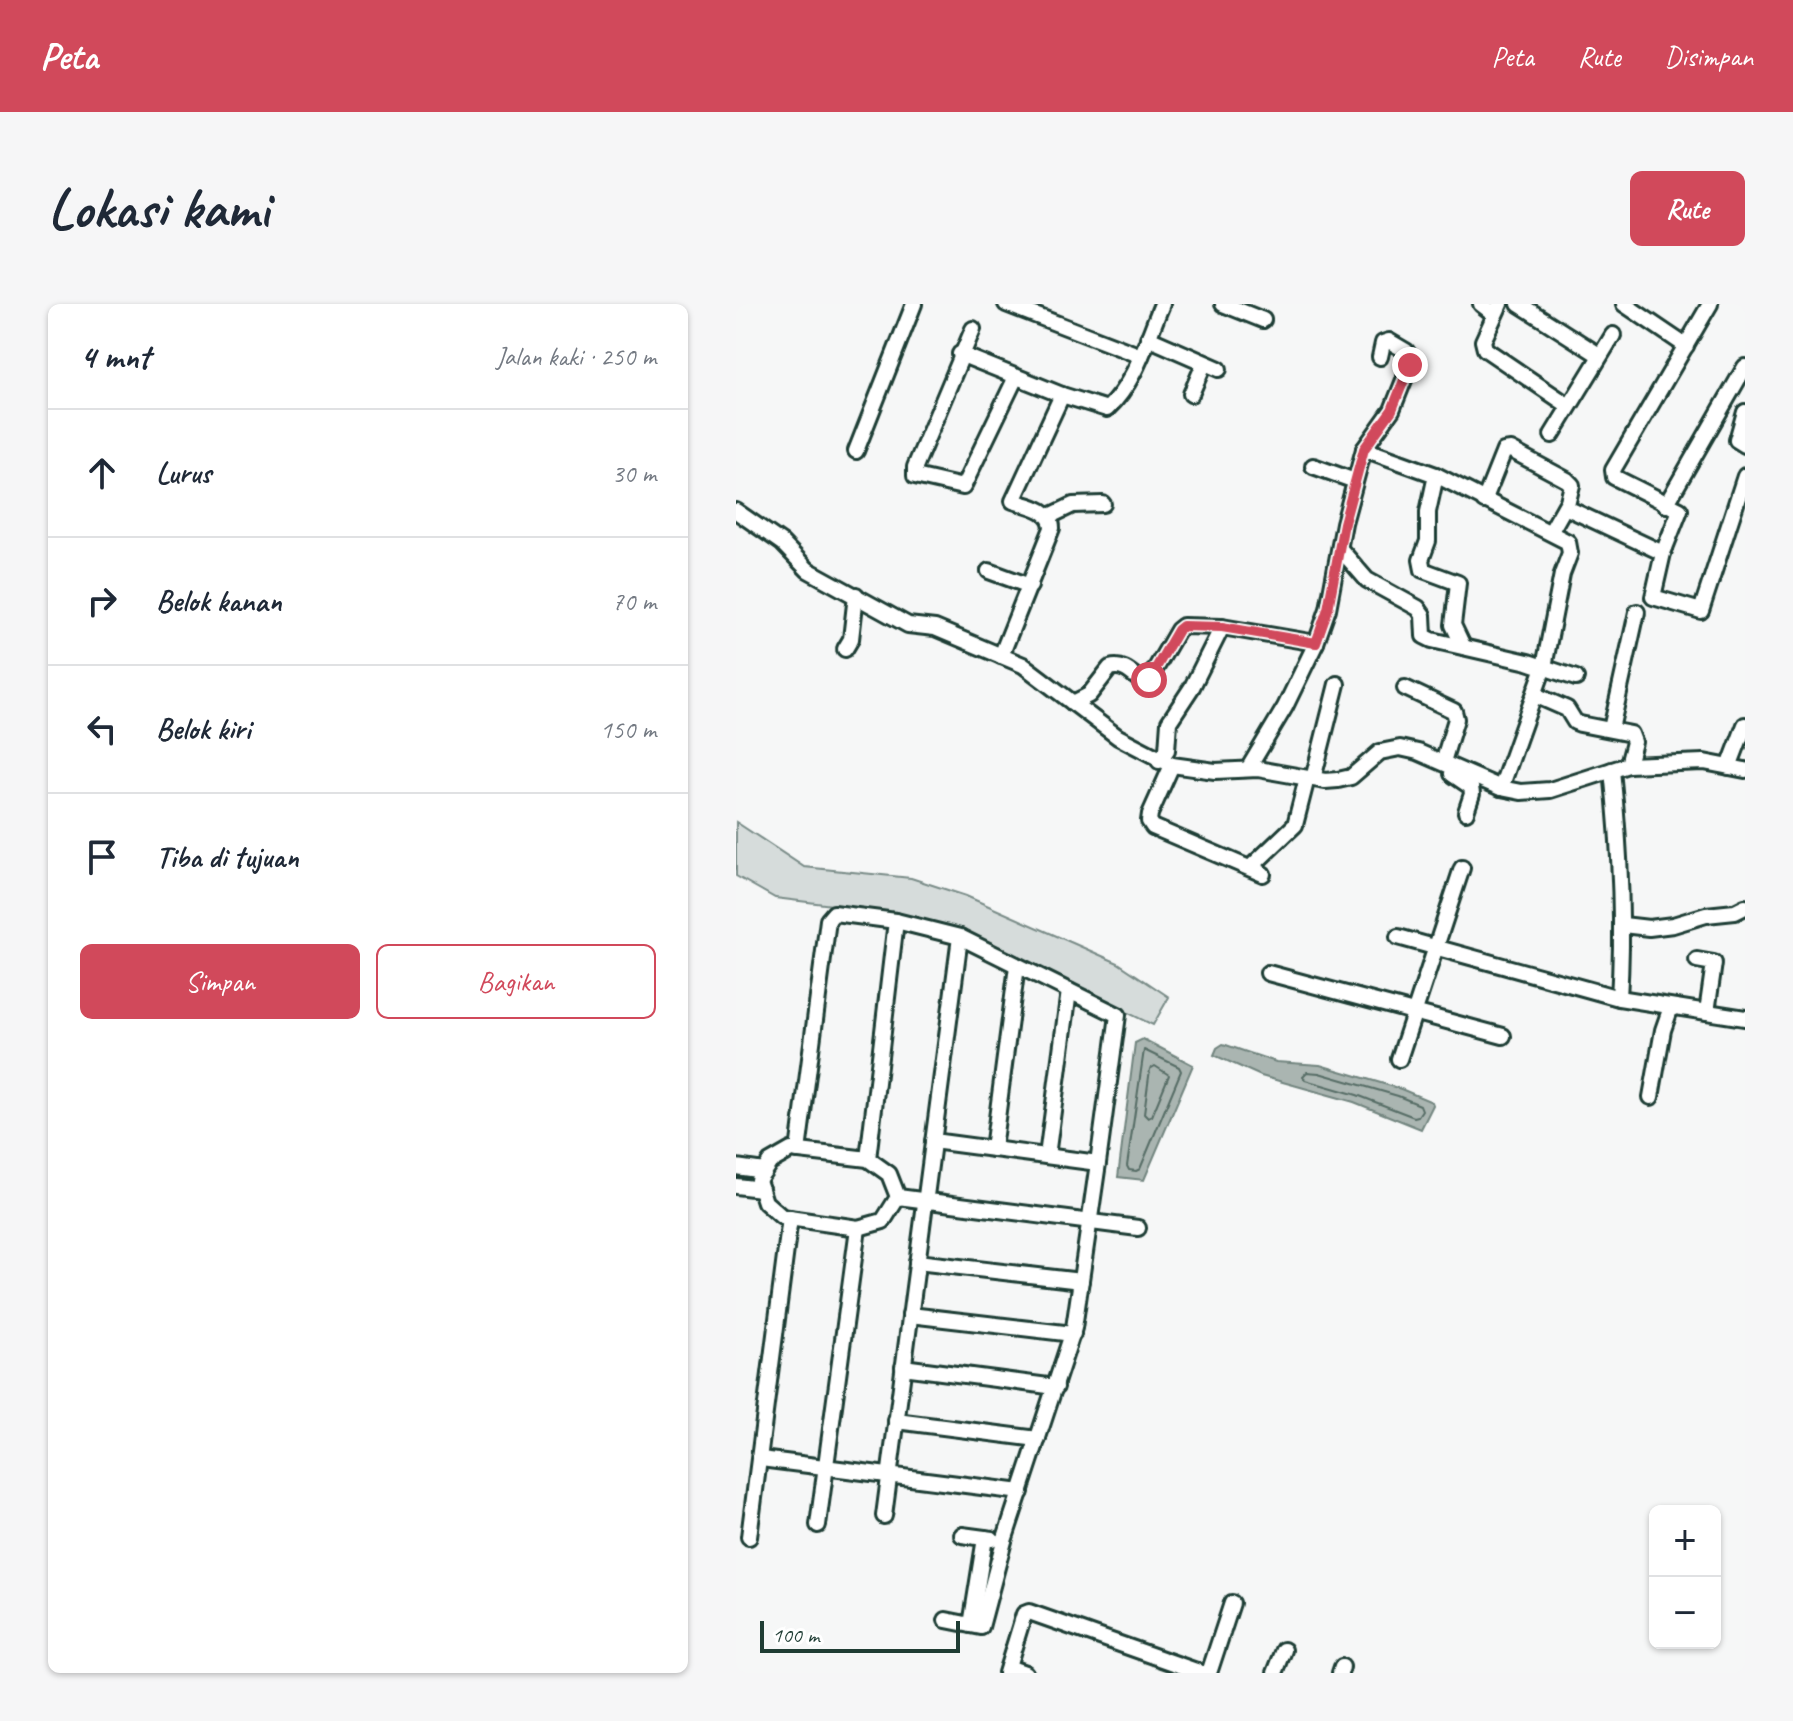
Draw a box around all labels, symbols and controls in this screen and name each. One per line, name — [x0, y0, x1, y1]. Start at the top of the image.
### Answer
text: Peta — [40, 33, 98, 80]
text: Peta — [1492, 39, 1534, 74]
text: Rute — [1578, 39, 1621, 74]
text: Disimpan — [1665, 39, 1753, 74]
button: Rute — [1630, 171, 1745, 246]
text: Lokasi kami — [48, 173, 269, 244]
text: 4 mnt — [80, 335, 150, 378]
text: Jalan kaki · 250 m — [496, 340, 656, 373]
route end — [1392, 347, 1428, 383]
icon: ahead — [80, 451, 124, 495]
text: Lurus — [156, 454, 211, 492]
text: 30 m — [612, 457, 656, 490]
icon: right — [80, 579, 124, 623]
text: Belok kanan — [156, 582, 281, 620]
text: 70 m — [612, 585, 656, 618]
route start — [1131, 662, 1167, 698]
icon: left — [80, 707, 124, 751]
text: Belok kiri — [156, 710, 251, 748]
text: 150 m — [600, 713, 656, 746]
icon: arrive — [80, 835, 124, 879]
text: Tiba di tujuan — [156, 838, 299, 876]
button: Simpan — [80, 944, 360, 1019]
button: Bagikan — [376, 944, 656, 1019]
map controls — [1649, 1505, 1721, 1649]
button: + — [1649, 1505, 1721, 1577]
button: − — [1649, 1577, 1721, 1649]
scale bar — [760, 1617, 960, 1653]
text: 100 m — [772, 1621, 819, 1649]

